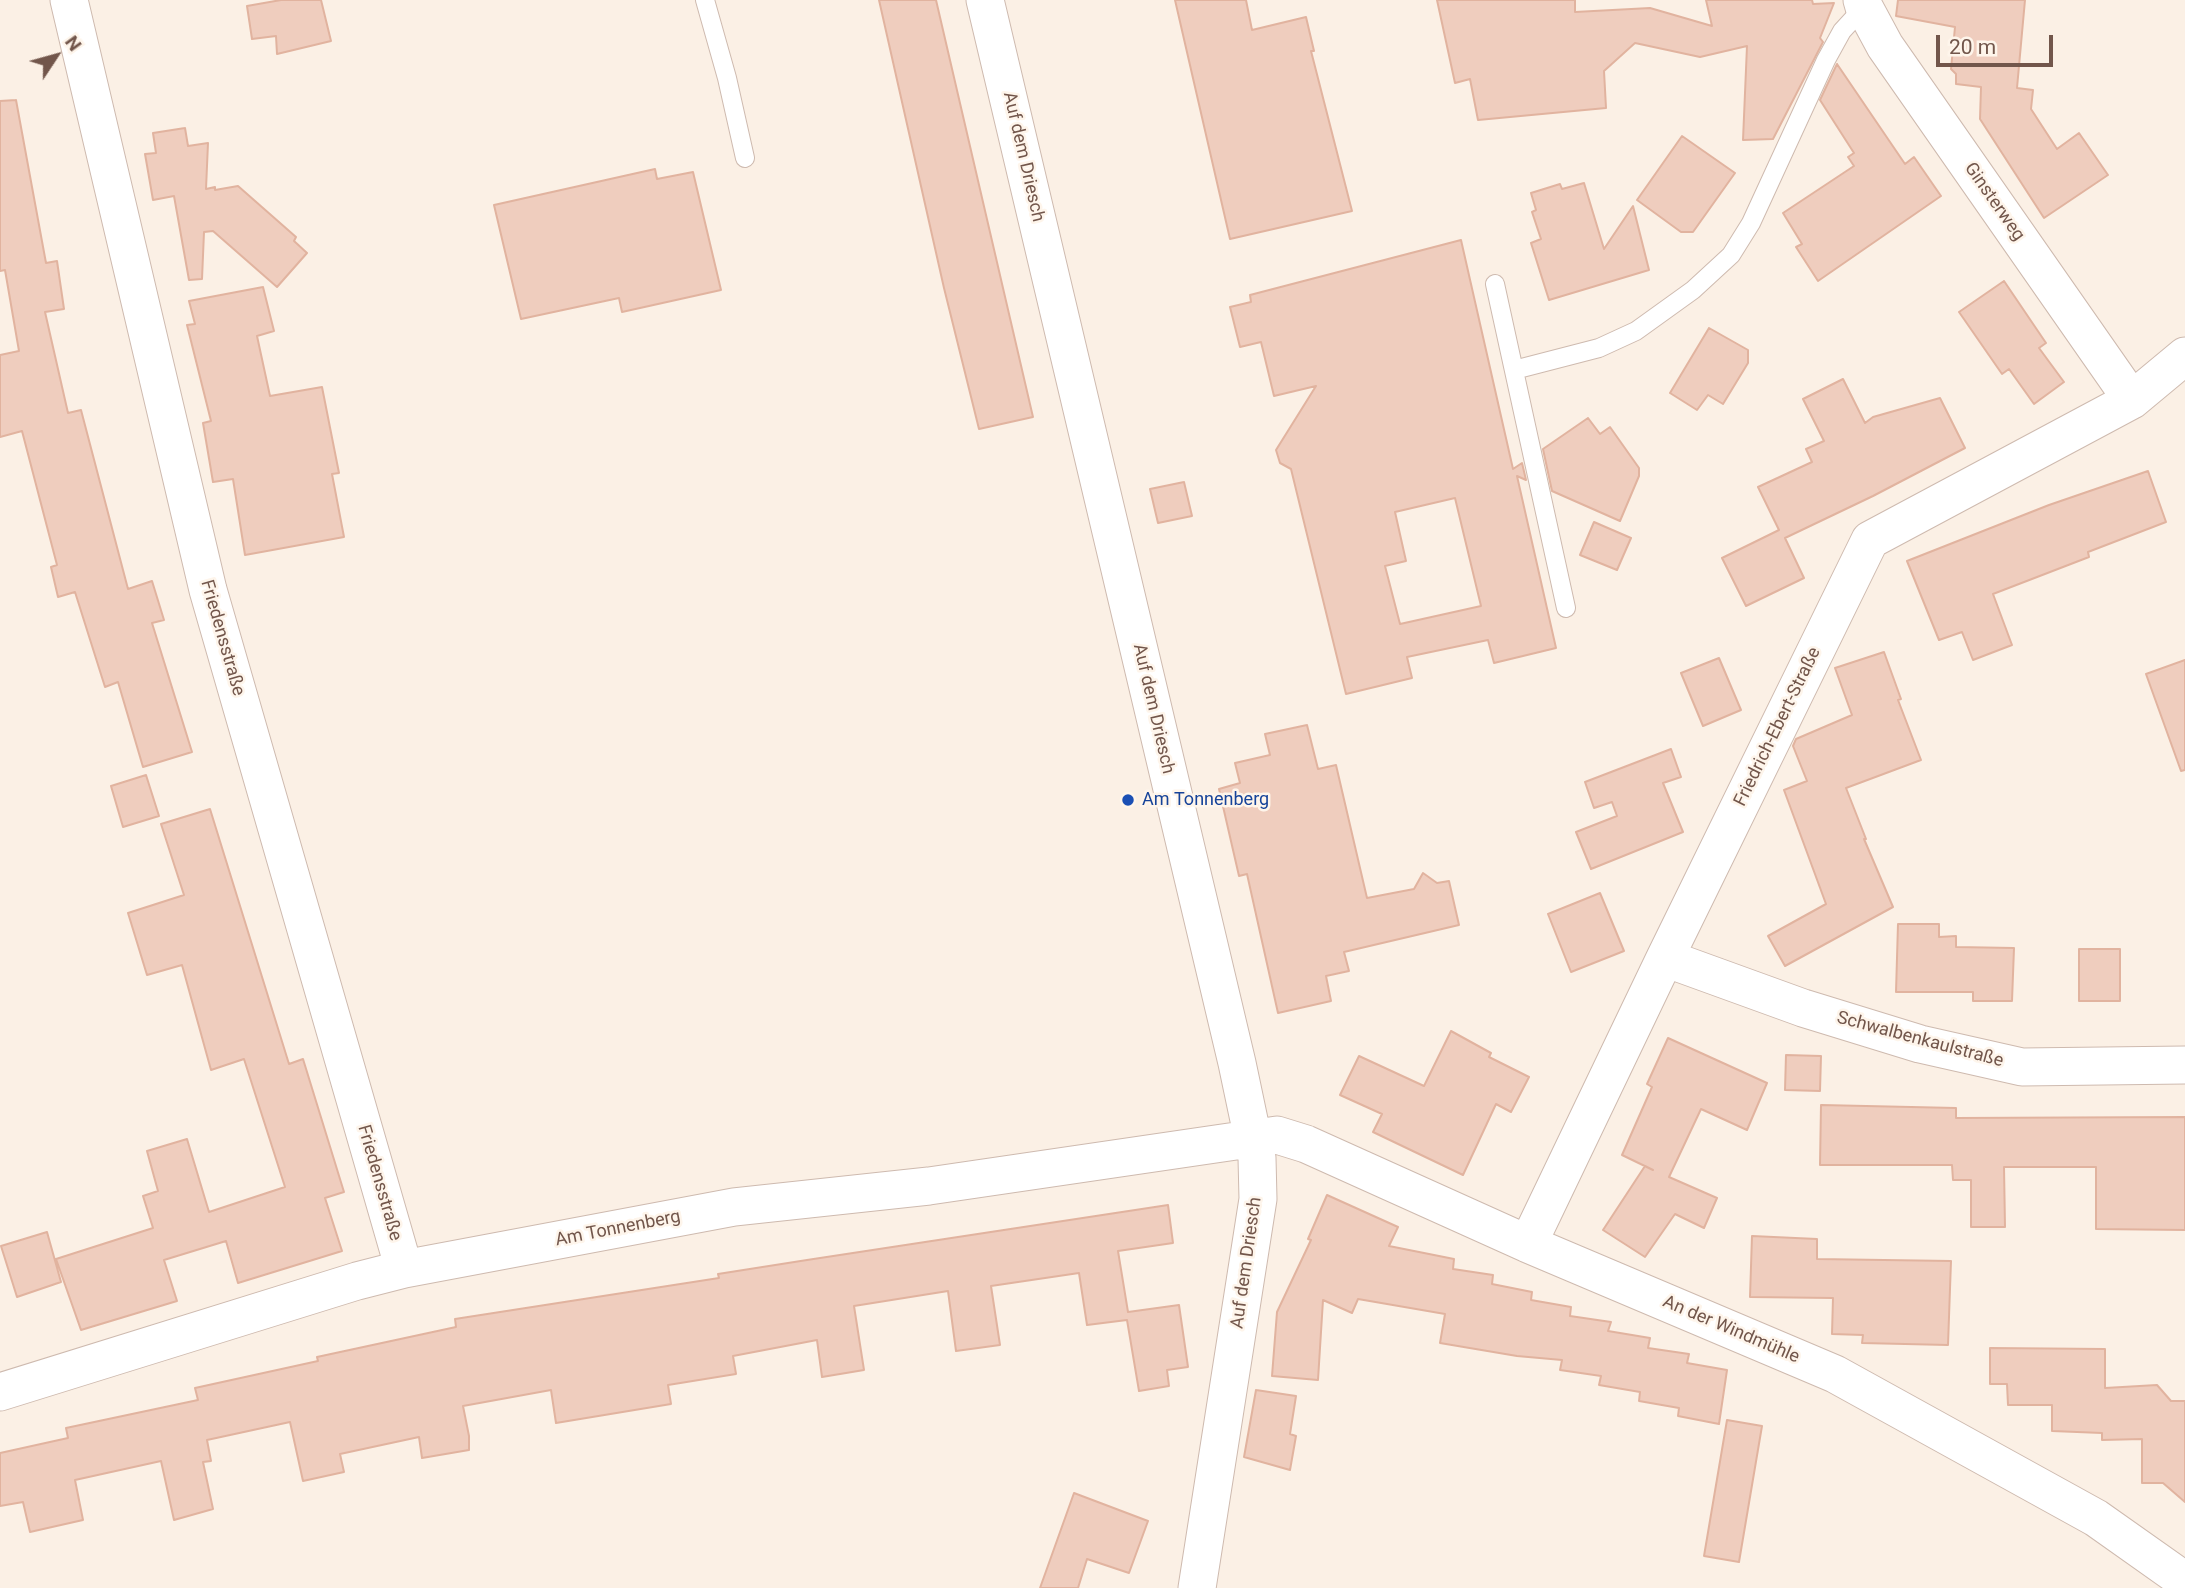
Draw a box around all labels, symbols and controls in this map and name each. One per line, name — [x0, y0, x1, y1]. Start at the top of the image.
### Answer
north arrow — [21, 21, 91, 91]
scale bar — [1940, 21, 2057, 65]
text: N — [60, 31, 87, 56]
text: 20 m — [1949, 35, 1996, 59]
street label: Auf dem Driesch — [998, 90, 1048, 224]
street label: Ginsterweg — [1959, 159, 2029, 245]
street label: Friedensstraße — [195, 578, 249, 698]
street label: Auf dem Driesch — [1128, 642, 1178, 776]
street label: Friedrich-Ebert-Straße — [1730, 644, 1826, 810]
place label: Am Tonnenberg — [1142, 789, 1269, 811]
marker: Am Tonnenberg — [1120, 792, 1136, 808]
street label: Schwalbenkaulstraße — [1834, 1007, 2006, 1073]
street label: Friedensstraße — [352, 1123, 406, 1243]
street label: Auf dem Driesch — [1227, 1196, 1267, 1330]
street label: Am Tonnenberg — [554, 1206, 682, 1252]
street label: An der Windmühle — [1659, 1291, 1803, 1369]

